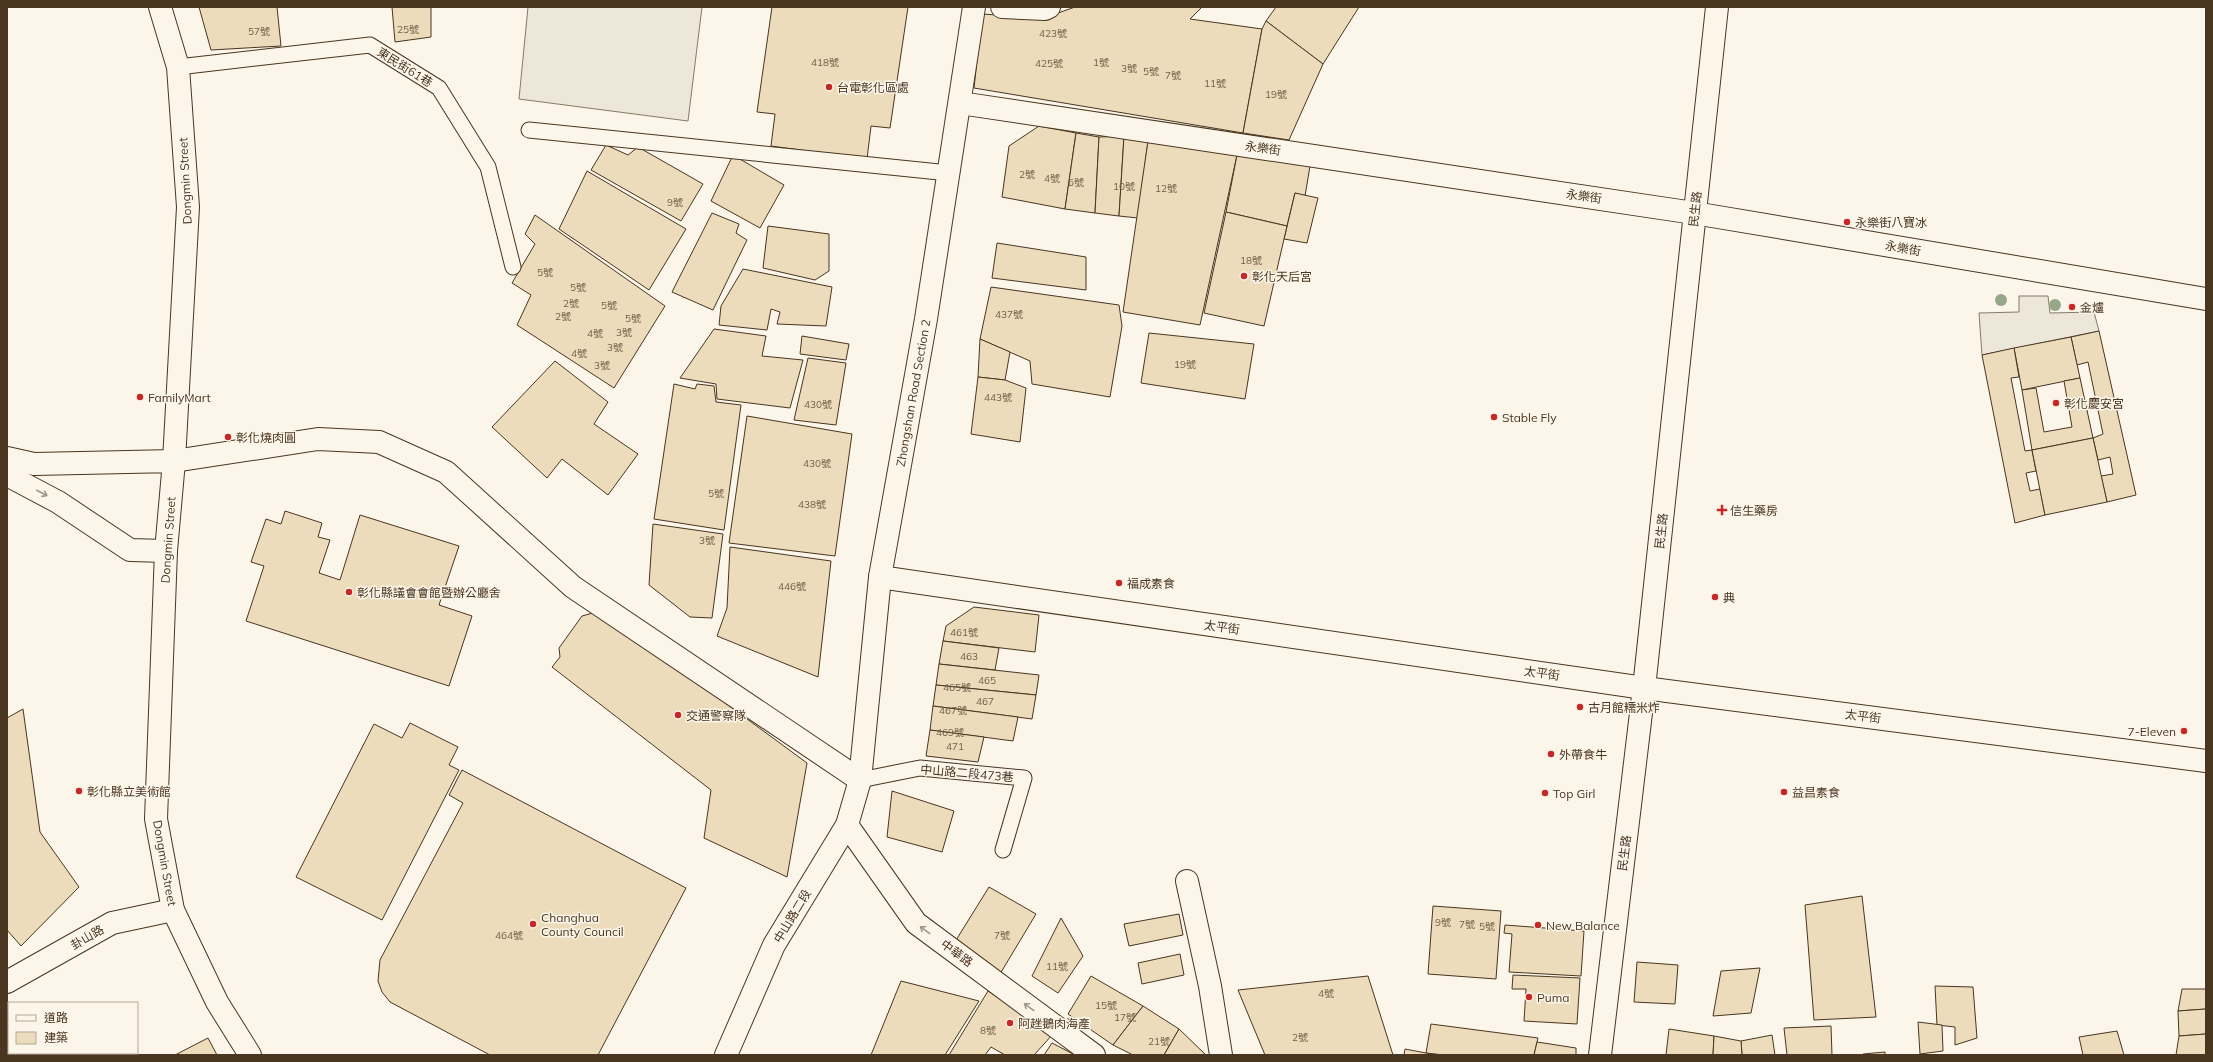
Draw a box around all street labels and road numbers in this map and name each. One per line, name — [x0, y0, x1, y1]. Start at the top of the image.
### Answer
street label: 東民街61巷 — [375, 44, 435, 90]
street label: Dongmin Street — [175, 137, 195, 225]
street label: 永樂街 — [1244, 138, 1282, 158]
street label: 永樂街 — [1565, 186, 1603, 206]
street label: 民生路 — [1686, 190, 1704, 228]
street label: 永樂街 — [1884, 237, 1922, 259]
street label: Zhongshan Road Section 2 — [893, 318, 933, 468]
street label: Dongmin Street — [157, 496, 179, 584]
street label: 民生路 — [1652, 512, 1670, 550]
street label: 太平街 — [1203, 617, 1241, 637]
street label: 太平街 — [1523, 663, 1561, 683]
street label: 太平街 — [1844, 706, 1882, 726]
street label: 中山路二段473巷 — [920, 761, 1014, 785]
street label: Dongmin Street — [150, 819, 180, 907]
street label: 民生路 — [1614, 834, 1634, 872]
street label: 中山路二段 — [770, 886, 814, 946]
street label: 卦山路 — [68, 922, 106, 952]
street label: 中華路 — [938, 936, 976, 970]

